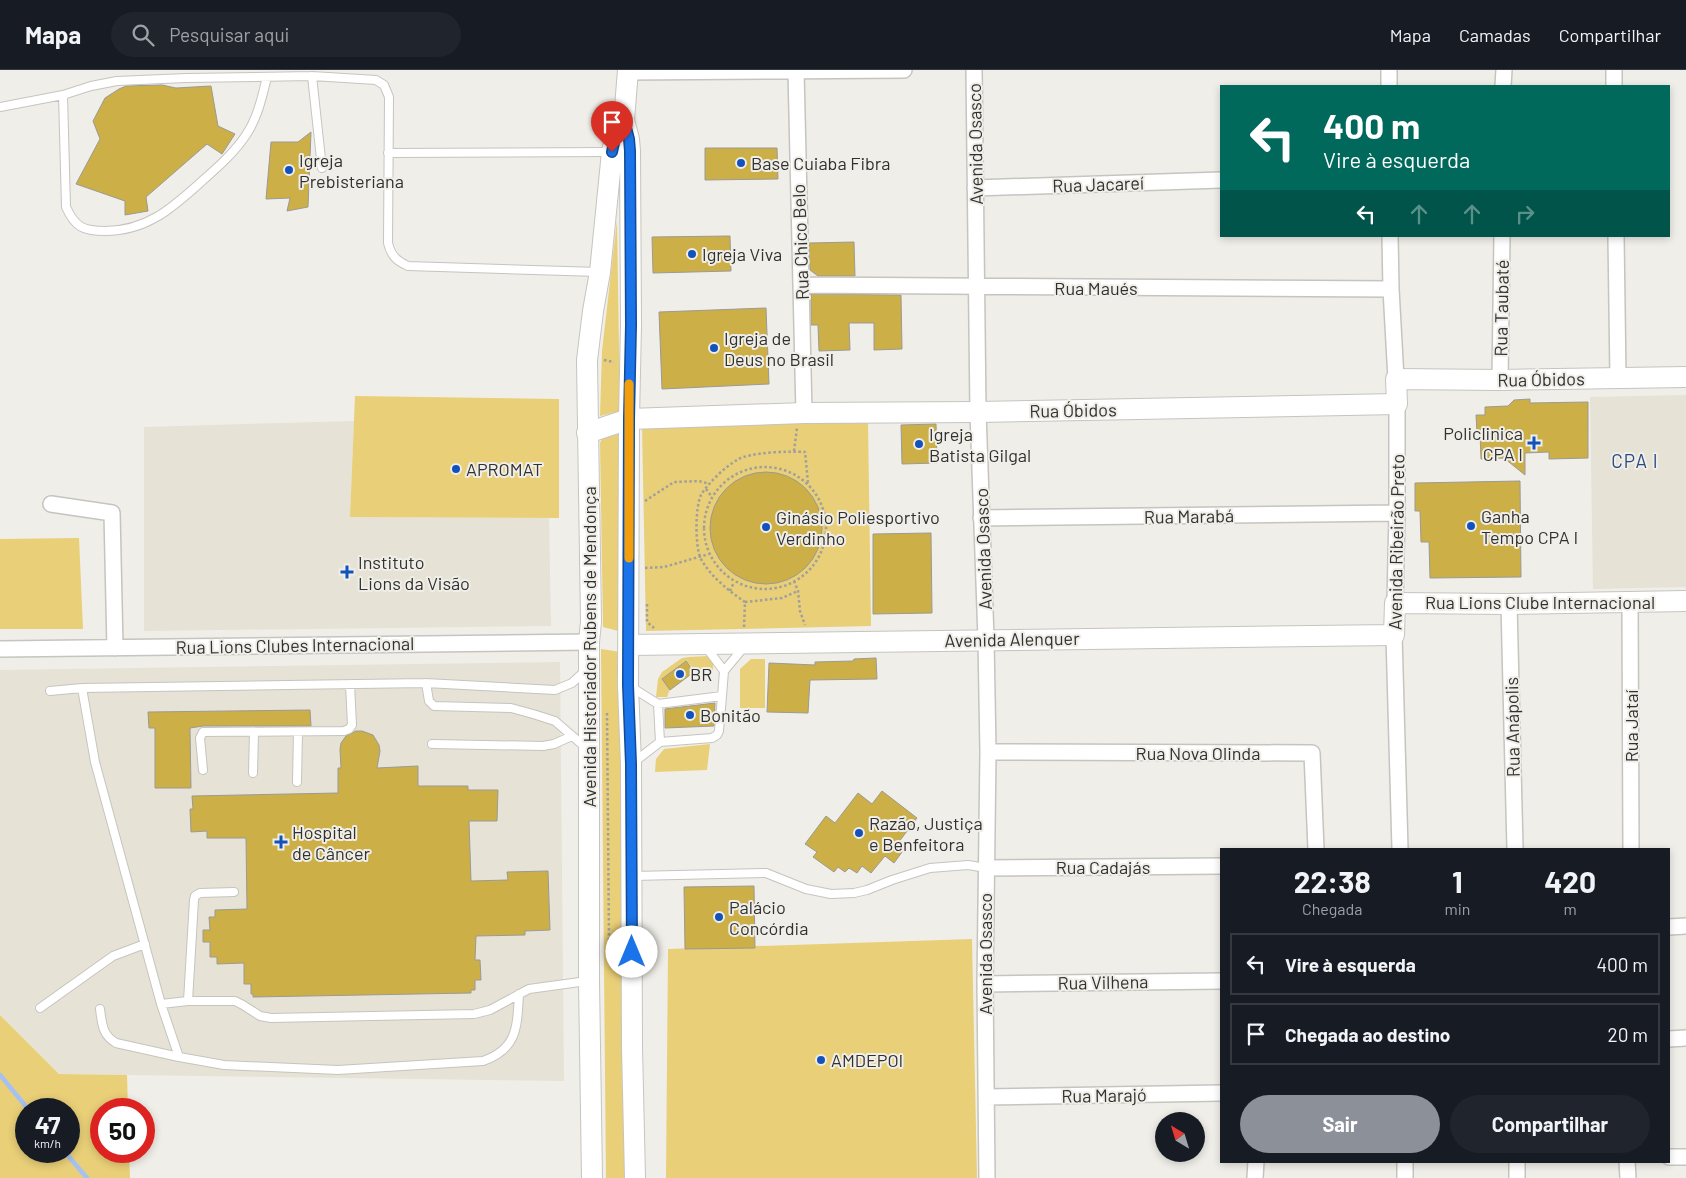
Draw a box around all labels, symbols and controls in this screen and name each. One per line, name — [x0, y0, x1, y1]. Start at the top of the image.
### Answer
search box — [111, 12, 461, 57]
text: Mapa — [25, 20, 81, 49]
icon: search — [129, 21, 157, 49]
text: Pesquisar aqui — [169, 23, 289, 46]
text: Mapa — [1390, 24, 1431, 46]
text: Camadas — [1459, 24, 1531, 46]
text: Compartilhar — [1559, 24, 1661, 46]
street label: Avenida Osasco — [963, 83, 987, 205]
pin — [591, 101, 633, 152]
text: 400 m — [1323, 104, 1420, 146]
icon: left — [1240, 105, 1305, 170]
icon: arrive — [598, 108, 626, 136]
text: Vire à esquerda — [1323, 146, 1470, 172]
place label: Igreja Prebisteriana — [299, 149, 404, 192]
place label: Base Cuiaba Fibra — [751, 152, 891, 174]
marker: Base Cuiaba Fibra — [735, 157, 747, 169]
marker: Igreja Prebisteriana — [283, 164, 295, 176]
street label: Rua Jacareí — [1052, 171, 1144, 197]
street label: Rua Chico Belo — [787, 184, 813, 300]
icon: left — [1352, 200, 1380, 228]
icon: ahead — [1405, 200, 1433, 228]
icon: ahead — [1458, 200, 1486, 228]
icon: right — [1511, 200, 1539, 228]
place label: Igreja Viva — [702, 243, 782, 265]
marker: Igreja Viva — [686, 248, 698, 260]
street label: Rua Taubaté — [1489, 259, 1513, 357]
street label: Rua Maués — [1054, 277, 1138, 299]
place label: Igreja de Deus no Brasil — [724, 327, 834, 370]
marker: Igreja de Deus no Brasil — [708, 342, 720, 354]
street label: Rua Óbidos — [1497, 367, 1585, 391]
street label: Rua Óbidos — [1029, 398, 1117, 422]
place label: Policlinica CPA I — [1443, 422, 1523, 465]
place label: Igreja Batista Gilgal — [929, 423, 1031, 466]
marker: Policlinica CPA I — [1527, 436, 1541, 450]
marker: Igreja Batista Gilgal — [913, 438, 925, 450]
district label: CPA I — [1611, 449, 1659, 472]
street label: Avenida Ribeirão Preto — [1383, 454, 1409, 630]
place label: APROMAT — [466, 458, 543, 480]
marker: APROMAT — [450, 463, 462, 475]
street label: Avenida Historiador Rubens de Mendonça — [578, 486, 600, 808]
street label: Avenida Osasco — [970, 488, 996, 610]
street label: Rua Marabá — [1144, 504, 1234, 528]
place label: Ganha Tempo CPA I — [1481, 505, 1578, 548]
place label: Ginásio Poliesportivo Verdinho — [776, 506, 940, 549]
marker: Ganha Tempo CPA I — [1465, 520, 1477, 532]
marker: Ginásio Poliesportivo Verdinho — [760, 521, 772, 533]
place label: Instituto Lions da Visão — [358, 551, 470, 594]
marker: Instituto Lions da Visão — [340, 565, 354, 579]
street label: Rua Lions Clube Internacional — [1425, 591, 1655, 613]
street label: Avenida Alenquer — [944, 627, 1080, 651]
street label: Rua Lions Clubes Internacional — [175, 632, 415, 658]
place label: BR — [690, 663, 712, 685]
marker: BR — [674, 668, 686, 680]
street label: Rua Anápolis — [1500, 677, 1524, 777]
street label: Rua Jataí — [1620, 690, 1642, 762]
place label: Bonitão — [700, 704, 761, 726]
marker: Bonitão — [684, 709, 696, 721]
street label: Rua Nova Olinda — [1136, 742, 1260, 764]
place label: Razão, Justiça e Benfeitora — [869, 812, 983, 855]
place label: Hospital de Câncer — [292, 821, 370, 864]
marker: Razão, Justiça e Benfeitora — [853, 827, 865, 839]
marker: Hospital de Câncer — [274, 835, 288, 849]
street label: Rua Cadajás — [1056, 856, 1150, 878]
text: 22:38 — [1294, 863, 1371, 899]
text: 1 — [1452, 863, 1463, 899]
text: 420 — [1544, 863, 1596, 899]
street label: Avenida Osasco — [974, 893, 996, 1015]
place label: Palácio Concórdia — [729, 896, 808, 939]
text: Chegada — [1302, 899, 1362, 918]
text: min — [1444, 899, 1470, 918]
text: m — [1564, 899, 1577, 918]
marker: Palácio Concórdia — [713, 911, 725, 923]
position arrow — [605, 925, 657, 977]
icon: left — [1242, 950, 1270, 978]
text: Vire à esquerda — [1285, 953, 1416, 976]
text: 400 m — [1597, 953, 1648, 976]
street label: Rua Vilhena — [1057, 970, 1149, 994]
icon: arrive — [1242, 1020, 1270, 1048]
text: Chegada ao destino — [1285, 1023, 1450, 1046]
text: 20 m — [1608, 1023, 1648, 1046]
place label: AMDEPOl — [831, 1049, 903, 1071]
marker: AMDEPOl — [815, 1054, 827, 1066]
street label: Rua Marajó — [1061, 1083, 1147, 1107]
button: Sair — [1240, 1095, 1440, 1153]
button: Compartilhar — [1450, 1095, 1650, 1153]
speed limit sign: 50 — [90, 1098, 155, 1163]
text: 47 — [35, 1109, 60, 1139]
north arrow — [1155, 1112, 1205, 1162]
map controls — [1155, 1112, 1205, 1162]
text: km/h — [34, 1136, 61, 1150]

